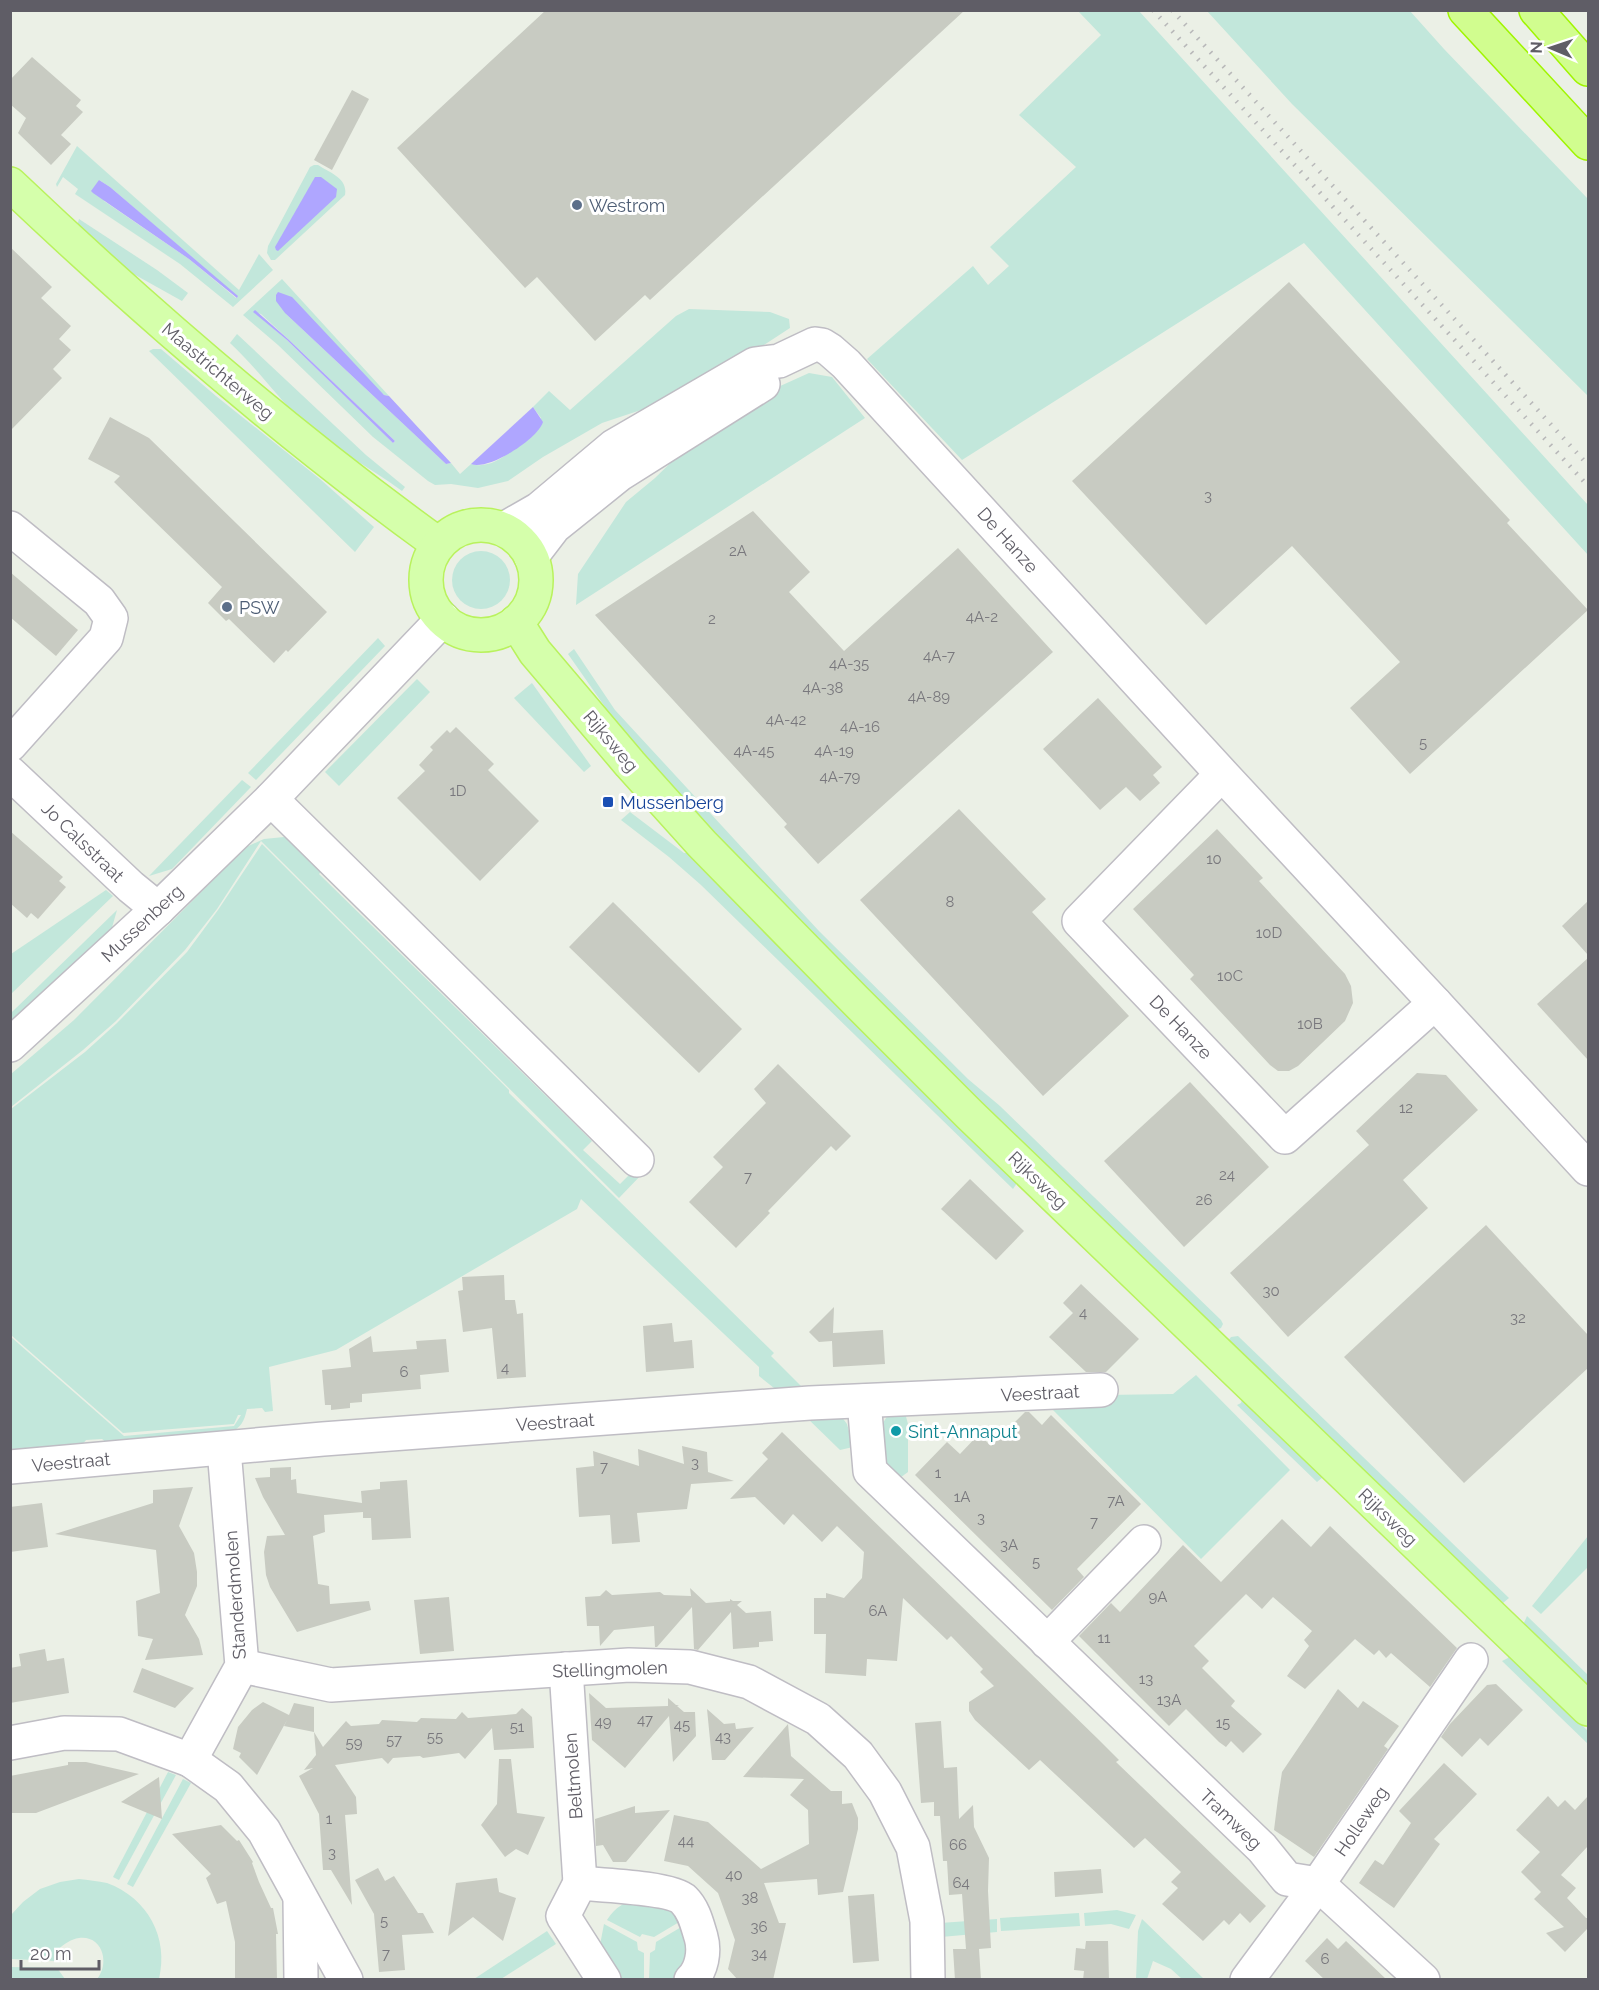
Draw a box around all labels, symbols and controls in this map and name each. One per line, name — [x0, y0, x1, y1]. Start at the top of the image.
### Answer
north arrow — [1521, 18, 1581, 78]
text: N — [1527, 41, 1546, 54]
place label: Westrom — [589, 195, 665, 216]
marker: Westrom — [570, 198, 584, 212]
street label: Maastrichterweg — [158, 318, 278, 424]
house number: 3 — [1204, 487, 1212, 505]
street label: De Hanze — [973, 503, 1043, 577]
house number: 2A — [729, 542, 747, 560]
place label: PSW — [239, 597, 280, 618]
marker: PSW — [220, 600, 234, 614]
house number: 4A-2 — [966, 608, 998, 626]
house number: 2 — [708, 610, 716, 628]
house number: 4A-7 — [923, 647, 955, 665]
house number: 4A-35 — [829, 655, 869, 673]
house number: 4A-38 — [803, 679, 844, 697]
house number: 4A-89 — [908, 688, 950, 706]
street label: Rijksweg — [579, 706, 643, 776]
house number: 4A-42 — [766, 711, 806, 729]
house number: 4A-16 — [840, 718, 880, 736]
house number: 5 — [1419, 734, 1427, 752]
house number: 4A-45 — [734, 742, 774, 760]
house number: 4A-19 — [814, 742, 854, 760]
house number: 4A-79 — [820, 768, 861, 786]
house number: 1D — [449, 782, 467, 800]
place label: Mussenberg — [620, 792, 724, 813]
marker: Mussenberg — [601, 795, 615, 809]
street label: Jo Calsstraat — [38, 798, 128, 886]
house number: 10 — [1206, 850, 1222, 868]
street label: Mussenberg — [97, 880, 187, 966]
house number: 8 — [946, 893, 955, 911]
house number: 10D — [1256, 924, 1282, 942]
house number: 10C — [1217, 967, 1243, 985]
street label: De Hanze — [1145, 991, 1217, 1064]
house number: 10B — [1297, 1015, 1323, 1033]
house number: 12 — [1399, 1099, 1413, 1117]
street label: Rijksweg — [1004, 1147, 1072, 1213]
house number: 24 — [1219, 1166, 1235, 1184]
house number: 7 — [744, 1168, 752, 1186]
house number: 26 — [1196, 1191, 1212, 1209]
house number: 30 — [1262, 1282, 1280, 1300]
house number: 4 — [1079, 1304, 1087, 1322]
house number: 32 — [1510, 1309, 1526, 1327]
house number: 4 — [501, 1359, 509, 1377]
house number: 6 — [399, 1363, 409, 1381]
street label: Veestraat — [1000, 1380, 1080, 1406]
street label: Veestraat — [515, 1409, 595, 1435]
place label: Sint-Annaput — [908, 1421, 1018, 1442]
marker: Sint-Annaput — [889, 1424, 903, 1438]
street label: Veestraat — [31, 1448, 111, 1476]
house number: 3 — [691, 1454, 699, 1472]
house number: 7 — [600, 1458, 608, 1476]
house number: 1 — [935, 1464, 942, 1482]
street label: Rijksweg — [1354, 1484, 1422, 1550]
house number: 1A — [954, 1488, 970, 1506]
house number: 7A — [1107, 1492, 1125, 1510]
house number: 3 — [977, 1509, 985, 1527]
house number: 7 — [1090, 1513, 1098, 1531]
street label: Standerdmolen — [220, 1530, 250, 1660]
house number: 3A — [1000, 1536, 1018, 1554]
house number: 5 — [1032, 1553, 1040, 1571]
house number: 9A — [1149, 1588, 1167, 1606]
house number: 6A — [869, 1602, 887, 1620]
house number: 11 — [1098, 1629, 1111, 1647]
street label: Stellingmolen — [552, 1656, 668, 1682]
house number: 13 — [1139, 1670, 1153, 1688]
house number: 13A — [1157, 1691, 1181, 1709]
house number: 47 — [637, 1711, 653, 1729]
house number: 49 — [595, 1713, 612, 1731]
house number: 15 — [1216, 1714, 1230, 1732]
house number: 45 — [674, 1716, 690, 1734]
house number: 51 — [510, 1718, 525, 1736]
house number: 55 — [427, 1728, 443, 1746]
house number: 43 — [715, 1728, 731, 1746]
house number: 57 — [386, 1731, 402, 1749]
street label: Beltmolen — [560, 1732, 586, 1820]
house number: 59 — [346, 1734, 363, 1752]
street label: Holleweg — [1330, 1782, 1392, 1860]
street label: Tramweg — [1196, 1784, 1266, 1854]
house number: 1 — [326, 1810, 333, 1828]
house number: 44 — [678, 1832, 694, 1850]
house number: 66 — [949, 1836, 967, 1854]
house number: 3 — [328, 1844, 336, 1862]
house number: 40 — [725, 1866, 743, 1884]
house number: 64 — [952, 1874, 970, 1892]
house number: 38 — [742, 1889, 759, 1907]
house number: 5 — [380, 1912, 388, 1930]
house number: 36 — [750, 1918, 768, 1936]
scale bar — [21, 1933, 99, 1971]
text: 20 m — [30, 1943, 72, 1964]
house number: 7 — [382, 1945, 390, 1963]
house number: 34 — [751, 1945, 767, 1963]
house number: 6 — [1320, 1950, 1330, 1968]

